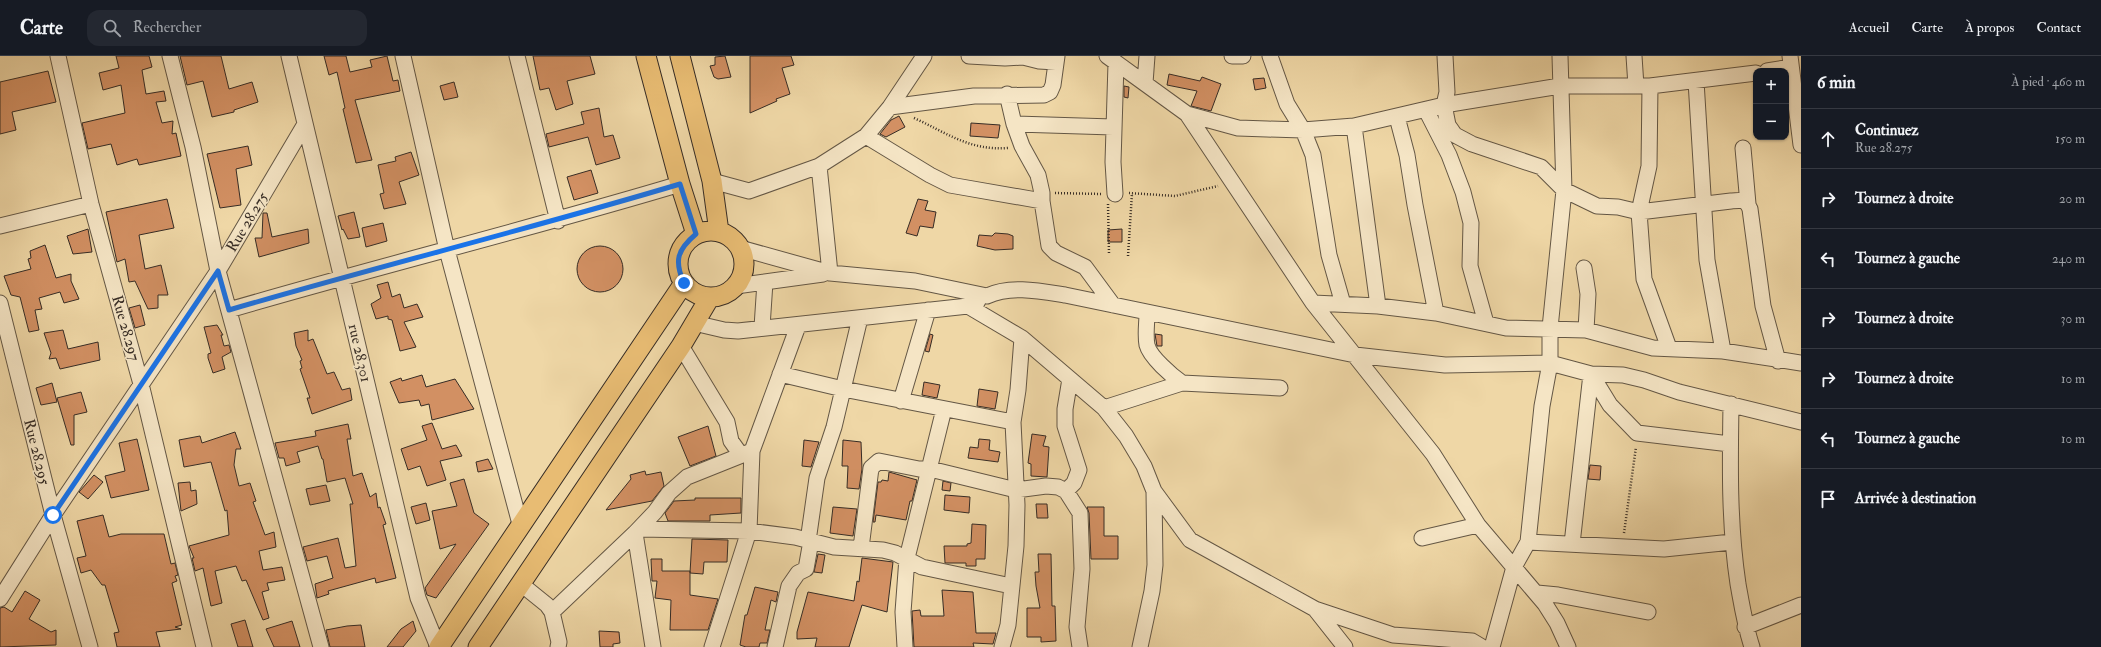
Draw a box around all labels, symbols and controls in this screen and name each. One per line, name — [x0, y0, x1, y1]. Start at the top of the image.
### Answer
search box — [87, 10, 367, 46]
text: Carte — [20, 16, 63, 40]
icon: search — [101, 17, 123, 39]
text: Rechercher — [133, 18, 201, 37]
text: Accueil — [1849, 19, 1889, 36]
text: Carte — [1911, 19, 1943, 36]
text: À propos — [1965, 19, 2014, 36]
text: Contact — [2036, 19, 2081, 36]
map controls — [1753, 68, 1789, 140]
button: + — [1753, 68, 1789, 104]
text: 6 min — [1817, 72, 1856, 93]
text: À pied · 460 m — [2011, 74, 2085, 90]
button: − — [1753, 104, 1789, 140]
text: Continuez — [1855, 121, 1919, 140]
icon: ahead — [1817, 128, 1839, 150]
text: 150 m — [2055, 131, 2085, 147]
text: Rue 28.275 — [1855, 140, 1913, 156]
icon: right — [1817, 188, 1839, 210]
street label: Rue 28.275 — [222, 189, 273, 256]
text: Tournez à droite — [1855, 189, 1954, 208]
text: 20 m — [2059, 191, 2085, 207]
icon: left — [1817, 248, 1839, 270]
text: Tournez à gauche — [1855, 249, 1960, 268]
text: 240 m — [2052, 251, 2085, 267]
route end — [675, 274, 693, 292]
street label: Rue 28.297 — [107, 293, 144, 363]
icon: right — [1817, 308, 1839, 330]
text: Tournez à droite — [1855, 309, 1954, 328]
text: 30 m — [2061, 311, 2085, 327]
street label: rue 28.301 — [344, 322, 375, 384]
icon: right — [1817, 368, 1839, 390]
text: Tournez à droite — [1855, 369, 1954, 388]
text: 10 m — [2061, 371, 2085, 387]
street label: Rue 28.295 — [19, 417, 54, 487]
icon: left — [1817, 428, 1839, 450]
text: Tournez à gauche — [1855, 429, 1960, 448]
text: 10 m — [2061, 431, 2085, 447]
icon: arrive — [1817, 488, 1839, 510]
text: Arrivée à destination — [1855, 489, 1976, 508]
route start — [44, 506, 62, 524]

